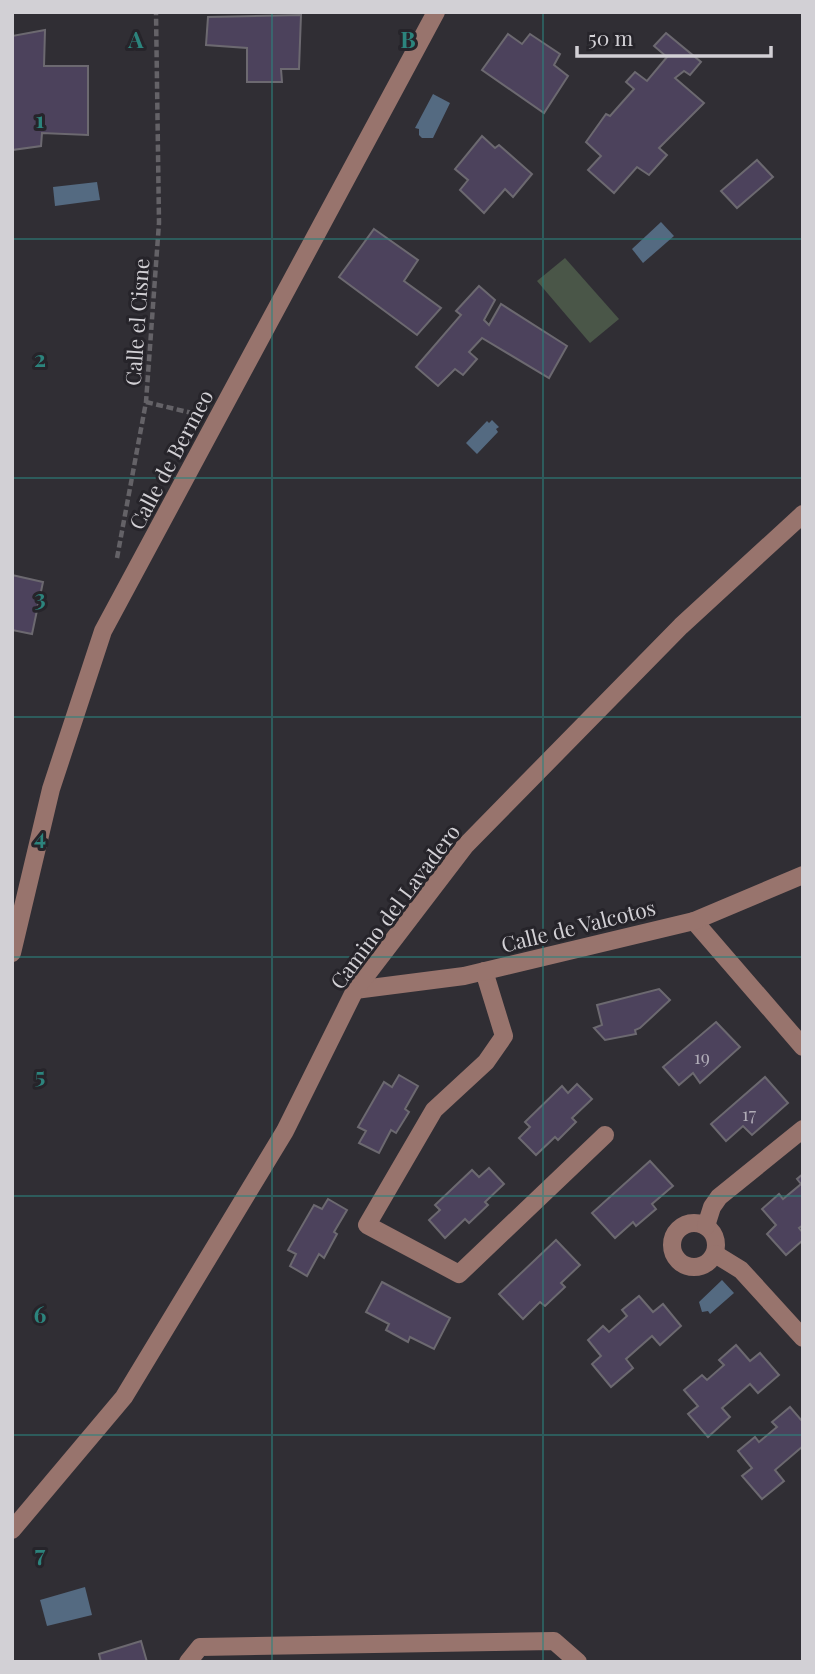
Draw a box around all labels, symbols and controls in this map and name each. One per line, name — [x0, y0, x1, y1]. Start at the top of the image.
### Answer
scale bar — [577, 14, 771, 58]
text: A — [127, 23, 144, 54]
text: B — [400, 23, 416, 54]
text: 50 m — [588, 23, 634, 51]
text: 1 — [36, 103, 45, 134]
street label: Calle el Cisne — [118, 257, 154, 387]
text: 2 — [34, 342, 46, 373]
street label: Calle de Bermeo — [121, 384, 219, 534]
text: 3 — [34, 581, 46, 612]
street label: Camino del Lavadero — [323, 818, 465, 994]
text: 4 — [34, 820, 46, 851]
street label: Calle de Valcotos — [498, 892, 658, 958]
house number: 19 — [694, 1045, 710, 1069]
text: 5 — [35, 1059, 45, 1090]
house number: 17 — [742, 1102, 757, 1126]
text: 6 — [34, 1298, 47, 1329]
text: 7 — [35, 1537, 46, 1568]

